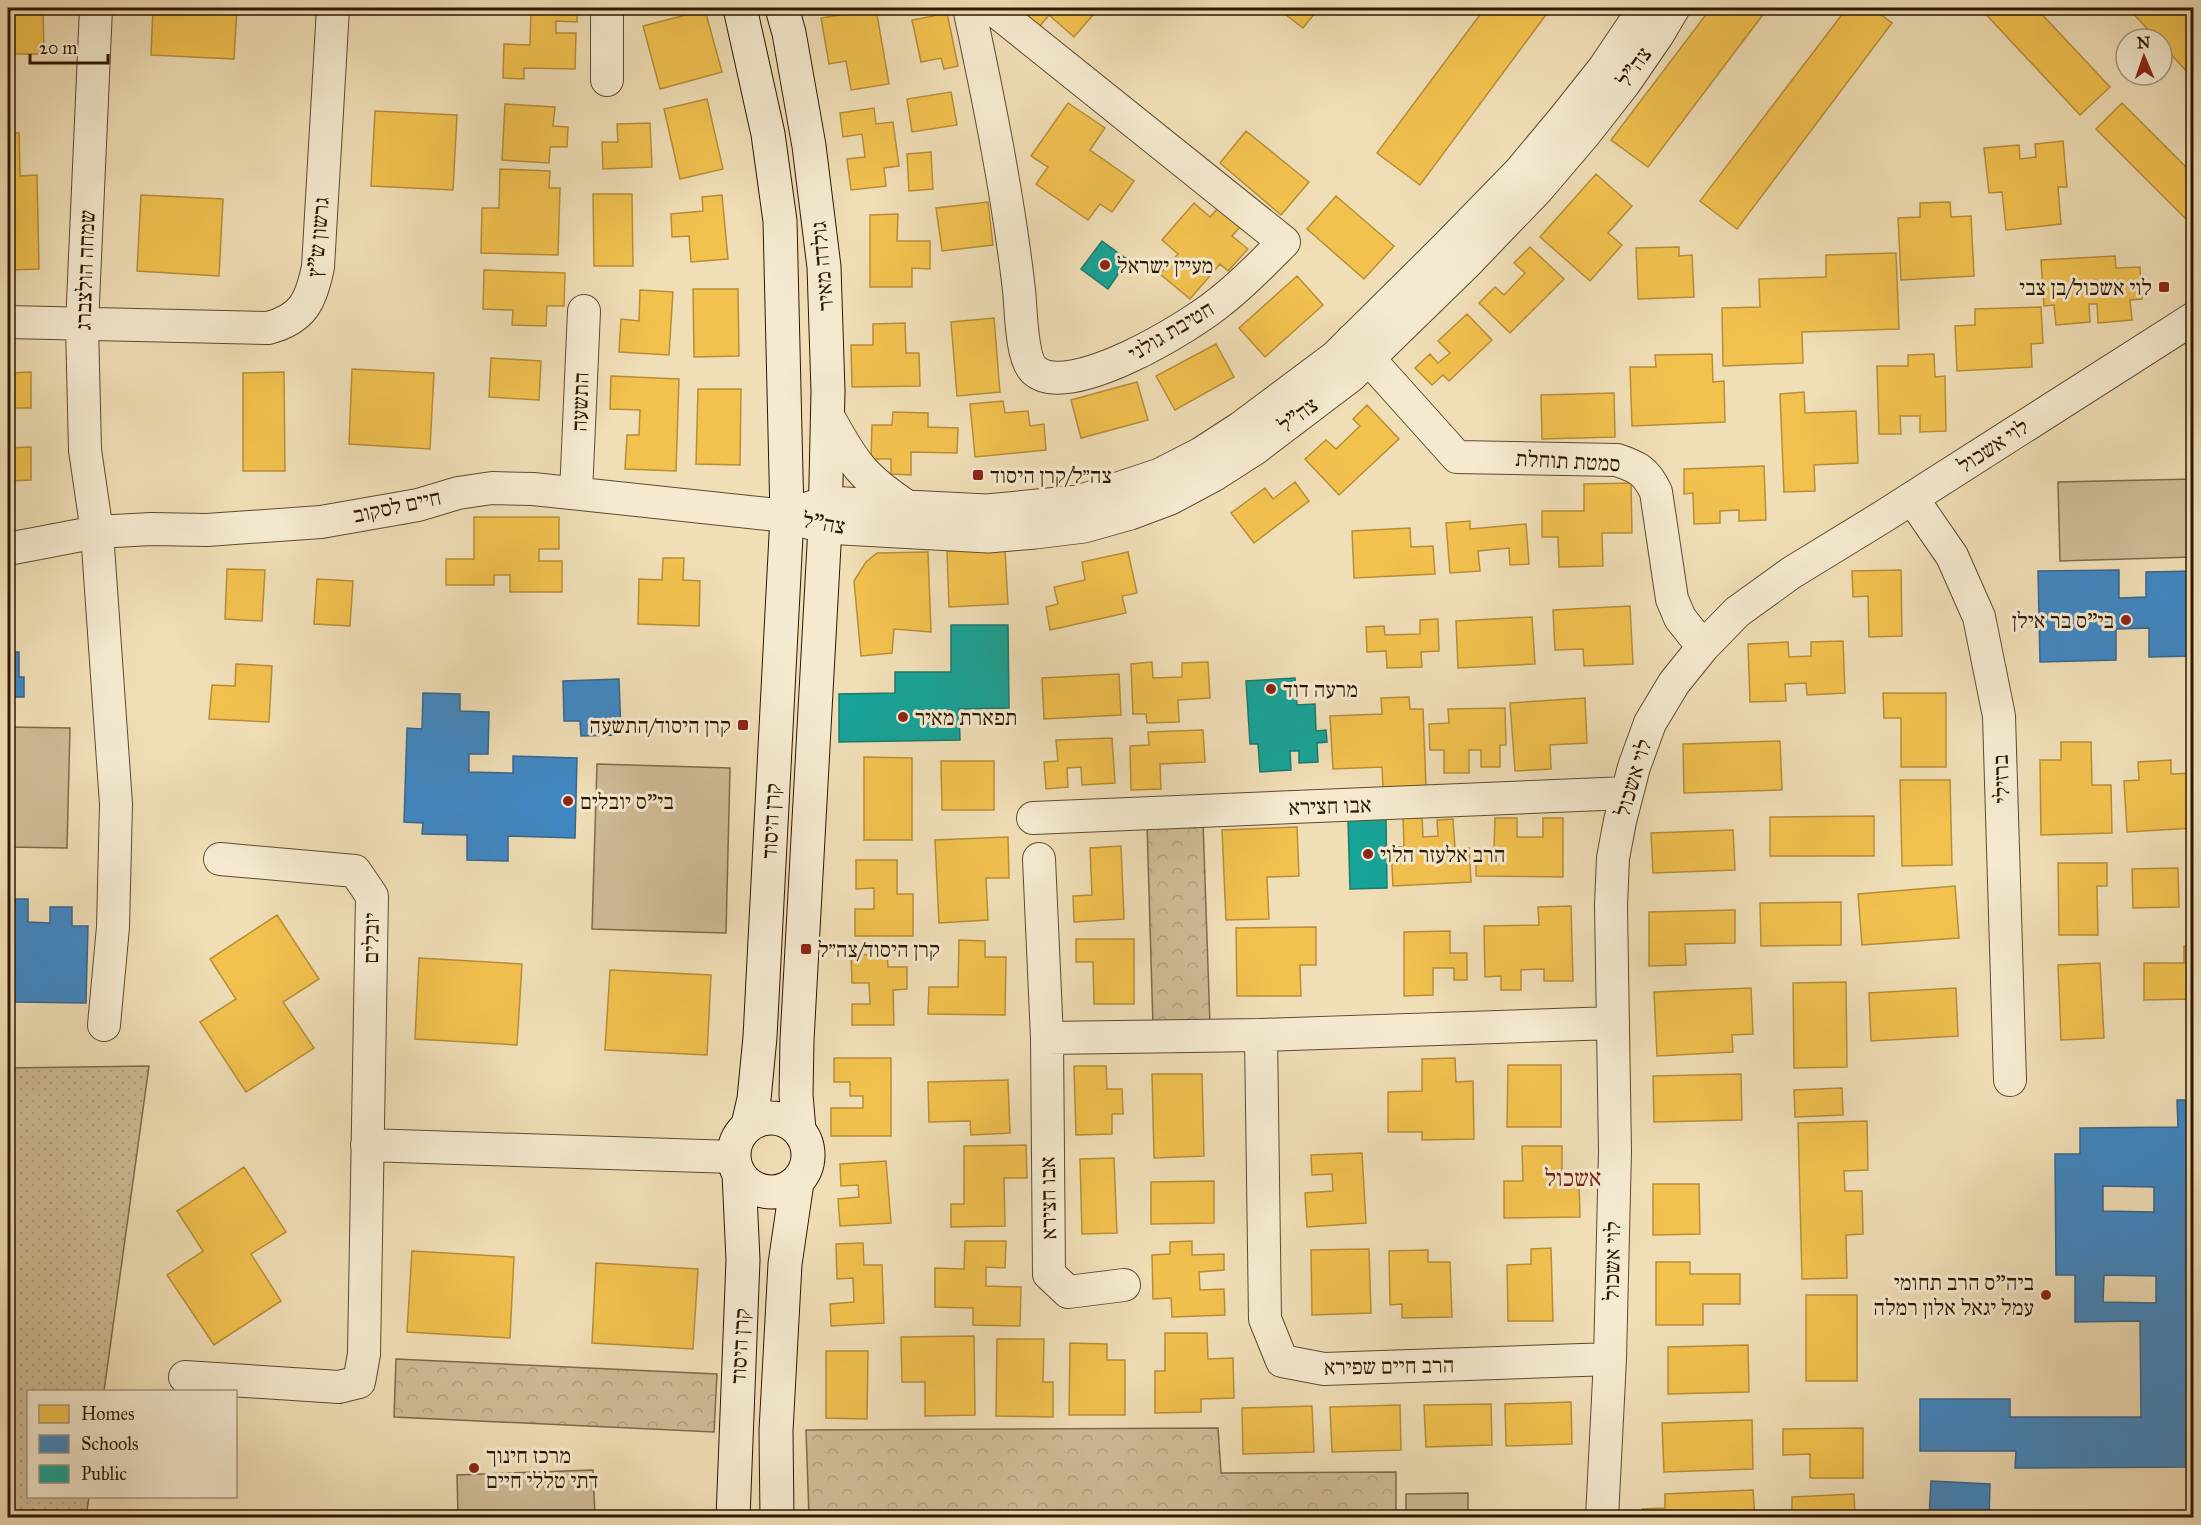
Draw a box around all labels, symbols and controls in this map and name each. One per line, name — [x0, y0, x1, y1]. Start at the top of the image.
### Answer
scale bar — [30, 27, 108, 65]
north arrow — [2114, 27, 2174, 87]
text: N — [2136, 33, 2151, 52]
text: 20 m — [39, 37, 77, 59]
street label: צה"ל — [1611, 42, 1657, 92]
street label: גרשון ש"ץ — [301, 196, 335, 278]
street label: שמחה הולצברג — [69, 209, 101, 331]
street label: גולדה מאיר — [805, 220, 839, 312]
place label: מעיין ישראל — [1117, 252, 1213, 279]
marker: מעיין ישראל — [1098, 258, 1112, 272]
place label: לוי אשכול/בן צבי — [2019, 274, 2152, 301]
marker: לוי אשכול/בן צבי — [2157, 280, 2171, 294]
street label: חטיבת גולני — [1123, 295, 1219, 367]
street label: התשעה — [565, 372, 595, 432]
street label: צה"ל — [1273, 391, 1323, 439]
street label: לוי אשכול — [1952, 413, 2034, 479]
street label: סמטת תוחלת — [1515, 445, 1621, 477]
place label: צה״ל/קרן היסוד — [990, 462, 1112, 489]
marker: צה״ל/קרן היסוד — [971, 468, 985, 482]
street label: חיים לסקוב — [350, 483, 444, 529]
street label: צה"ל — [800, 506, 848, 540]
place label: בי"ס בר אילן — [2012, 607, 2114, 634]
marker: בי"ס בר אילן — [2119, 613, 2133, 627]
place label: מרעה דוד — [1283, 676, 1358, 703]
marker: מרעה דוד — [1264, 682, 1278, 696]
place label: תפארת מאיר — [915, 704, 1017, 731]
marker: תפארת מאיר — [896, 710, 910, 724]
place label: קרן היסוד/התשעה — [589, 712, 731, 739]
marker: קרן היסוד/התשעה — [736, 718, 750, 732]
street label: לוי אשכול — [1608, 736, 1658, 820]
street label: ברזילי — [1987, 754, 2015, 804]
street label: קרן היסוד — [756, 782, 786, 860]
place label: בי"ס יובלים — [580, 788, 674, 815]
street label: אבו חצירא — [1288, 791, 1372, 821]
marker: בי"ס יובלים — [561, 794, 575, 808]
place label: הרב אלעזר הלוי — [1380, 841, 1505, 868]
marker: הרב אלעזר הלוי — [1361, 847, 1375, 861]
street label: יובלים — [357, 912, 385, 964]
place label: קרן היסוד/צה״ל — [818, 936, 940, 963]
marker: קרן היסוד/צה״ל — [799, 942, 813, 956]
street label: אבו חצירא — [1034, 1156, 1062, 1240]
district label: אשכול — [1544, 1163, 1602, 1193]
street label: לוי אשכול — [1598, 1221, 1626, 1301]
place label: ביה"ס הרב תחומי עמל יגאל אלון רמלה — [1873, 1269, 2034, 1321]
marker: ביה"ס הרב תחומי עמל יגאל אלון רמלה — [2039, 1288, 2053, 1302]
street label: קרן היסוד — [725, 1307, 755, 1385]
street label: הרב חיים שפירא — [1324, 1351, 1454, 1381]
legend — [27, 1390, 237, 1498]
text: Homes — [81, 1403, 135, 1425]
text: Schools — [81, 1433, 139, 1455]
place label: מרכז חינוך דתי טללי חיים — [486, 1442, 598, 1494]
marker: מרכז חינוך דתי טללי חיים — [467, 1461, 481, 1475]
text: Public — [81, 1463, 127, 1485]

